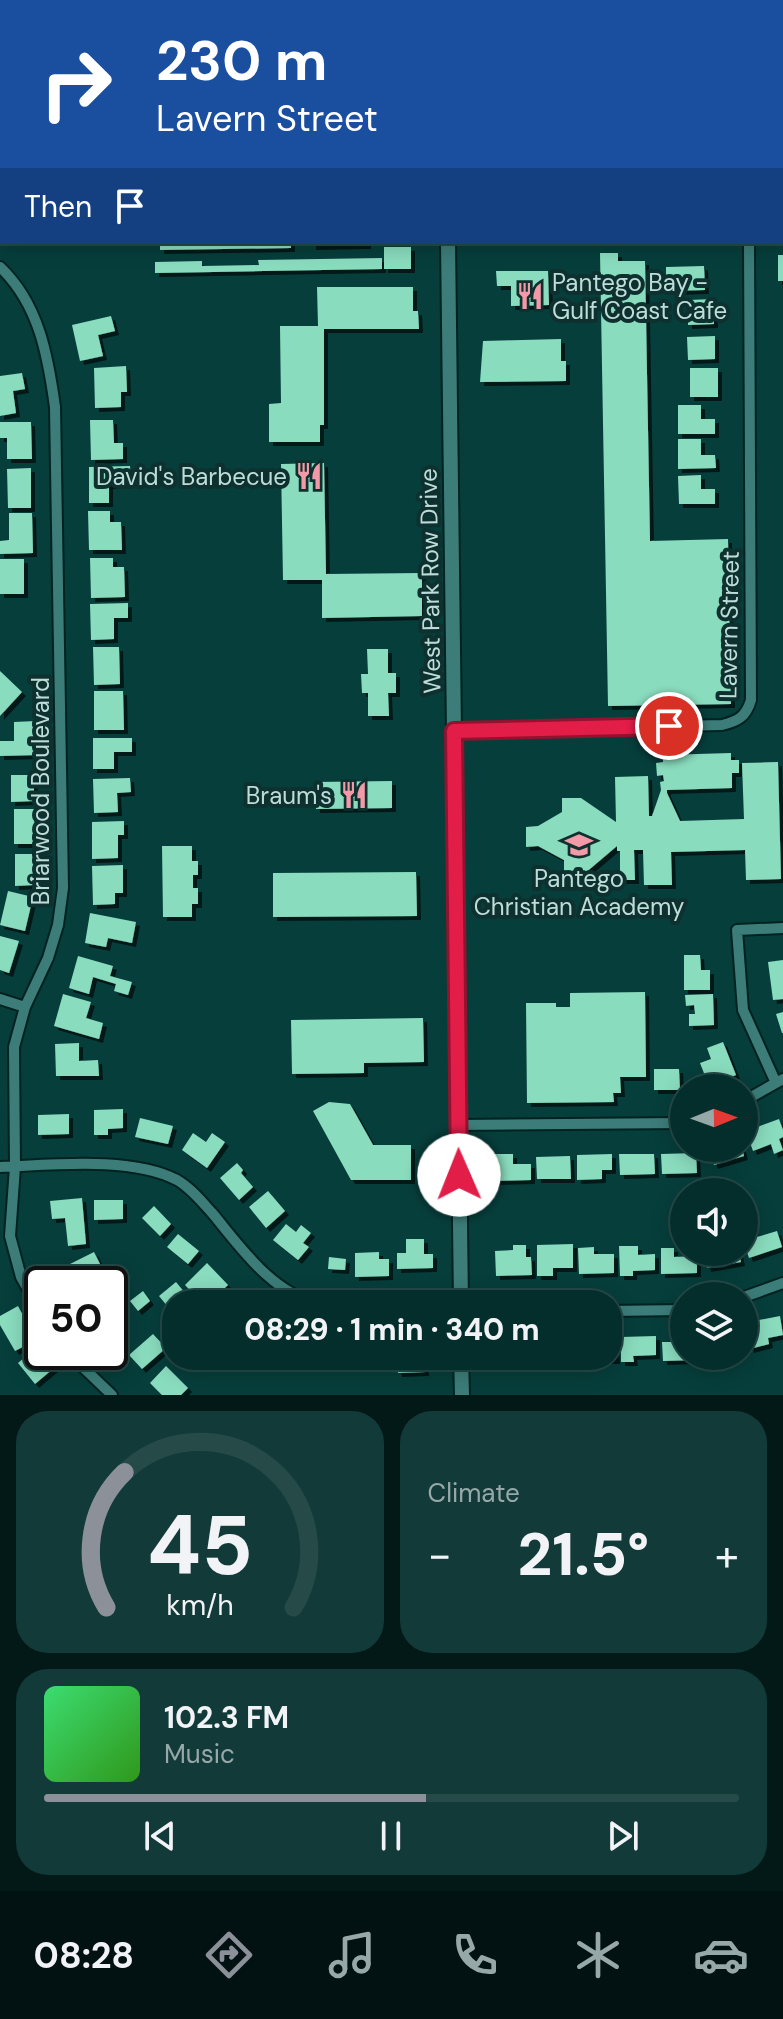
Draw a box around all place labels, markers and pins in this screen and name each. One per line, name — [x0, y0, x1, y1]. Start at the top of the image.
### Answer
place label: Pantego Bay - Gulf Coast Cafe — [552, 267, 727, 326]
restaurant icon: Pantego Bay - Gulf Coast Cafe — [515, 281, 545, 311]
place label: David's Barbecue — [96, 461, 287, 492]
restaurant icon: David's Barbecue — [294, 461, 324, 491]
pin — [635, 692, 703, 760]
place label: Braum's — [246, 780, 332, 811]
restaurant icon: Braum's — [339, 780, 369, 810]
school or university icon: Pantego Christian Academy — [564, 830, 594, 860]
place label: Pantego Christian Academy — [474, 863, 684, 922]

